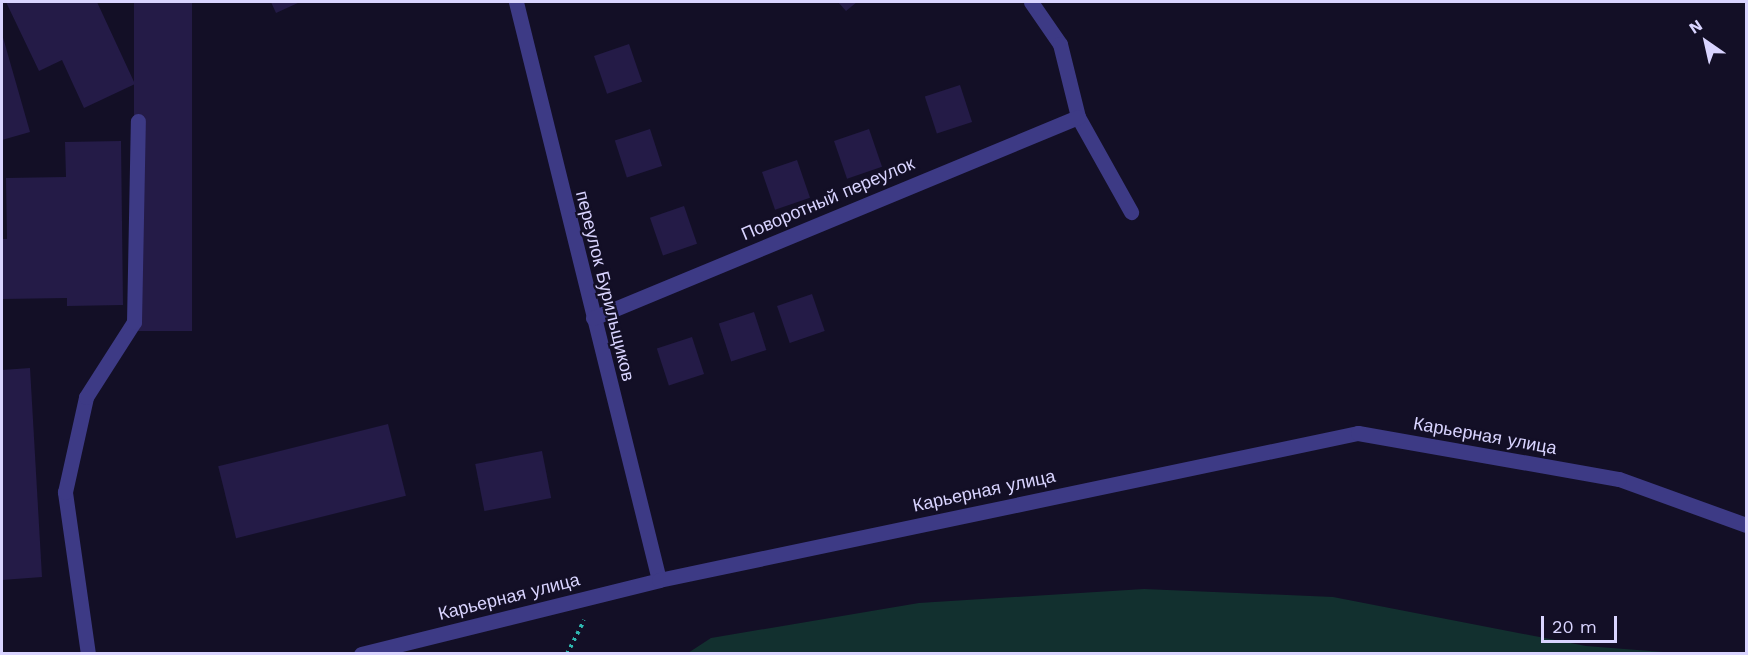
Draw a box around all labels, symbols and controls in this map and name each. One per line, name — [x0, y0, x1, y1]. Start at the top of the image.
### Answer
north arrow — [1676, 12, 1736, 72]
text: N — [1685, 15, 1706, 38]
street label: Поворотный переулок — [738, 153, 918, 245]
street label: переулок Бурильщиков — [571, 188, 639, 384]
street label: Карьерная улица — [1412, 413, 1558, 459]
street label: Карьерная улица — [911, 465, 1057, 517]
street label: Карьерная улица — [436, 569, 582, 625]
scale bar — [1544, 604, 1620, 642]
text: 20 m — [1552, 616, 1597, 637]

